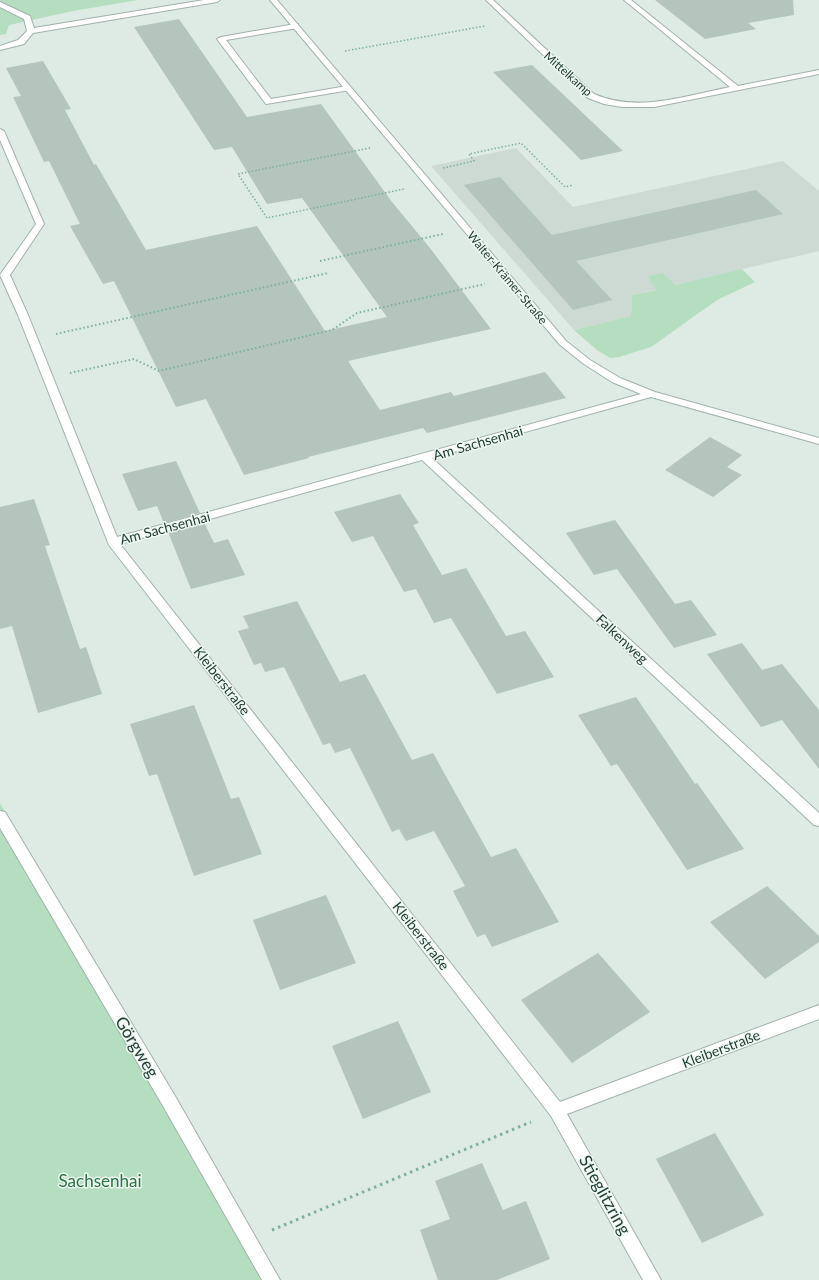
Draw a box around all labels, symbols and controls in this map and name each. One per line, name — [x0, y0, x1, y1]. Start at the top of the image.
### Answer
street label: Mittelkamp — [541, 48, 596, 99]
street label: Walter-Krämer-Straße — [464, 228, 551, 327]
street label: Am Sachsenhai — [431, 422, 525, 463]
street label: Am Sachsenhai — [118, 507, 212, 548]
street label: Falkenweg — [593, 610, 652, 667]
street label: Kleiberstraße — [190, 643, 254, 718]
street label: Kleiberstraße — [389, 898, 453, 973]
street label: Görgweg — [111, 1012, 164, 1081]
street label: Kleiberstraße — [679, 1026, 762, 1071]
street label: Stieglitzring — [575, 1151, 636, 1238]
park label: Sachsenhai — [59, 1170, 142, 1191]

